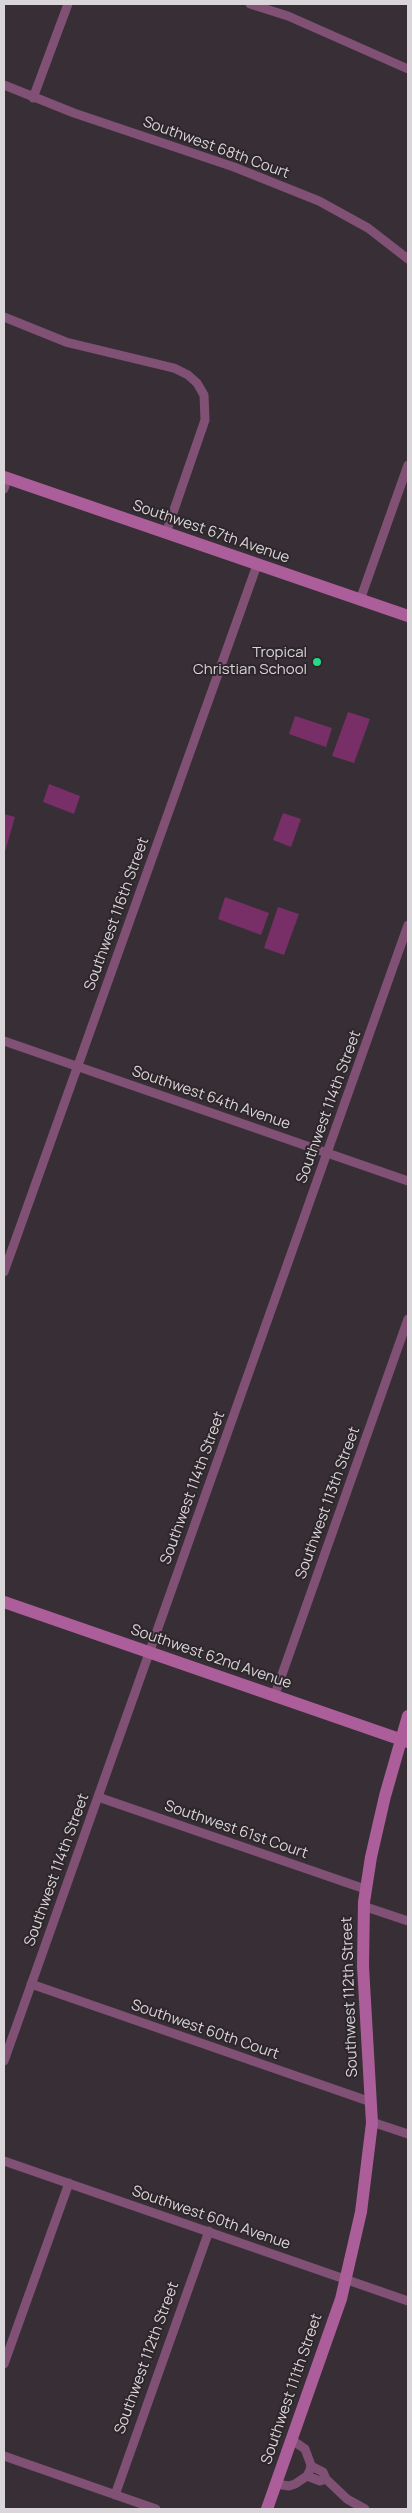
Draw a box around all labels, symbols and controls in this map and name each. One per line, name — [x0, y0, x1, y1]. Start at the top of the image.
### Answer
street label: Southwest 68th Court — [140, 113, 292, 183]
street label: Southwest 67th Avenue — [130, 497, 292, 567]
place label: Tropical Christian School — [193, 644, 307, 679]
marker: Tropical Christian School — [311, 656, 323, 668]
street label: Southwest 116th Street — [81, 835, 153, 993]
street label: Southwest 114th Street — [293, 1028, 365, 1186]
street label: Southwest 64th Avenue — [129, 1062, 293, 1134]
street label: Southwest 114th Street — [157, 1409, 229, 1567]
street label: Southwest 113th Street — [292, 1424, 364, 1582]
street label: Southwest 62nd Avenue — [128, 1621, 294, 1693]
street label: Southwest 114th Street — [21, 1791, 93, 1949]
street label: Southwest 61st Court — [162, 1797, 310, 1863]
street label: Southwest 112th Street — [338, 1916, 362, 2078]
street label: Southwest 60th Court — [129, 1996, 281, 2064]
street label: Southwest 60th Avenue — [129, 2182, 293, 2254]
street label: Southwest 112th Street — [111, 2279, 183, 2437]
street label: Southwest 111th Street — [258, 2311, 326, 2467]

